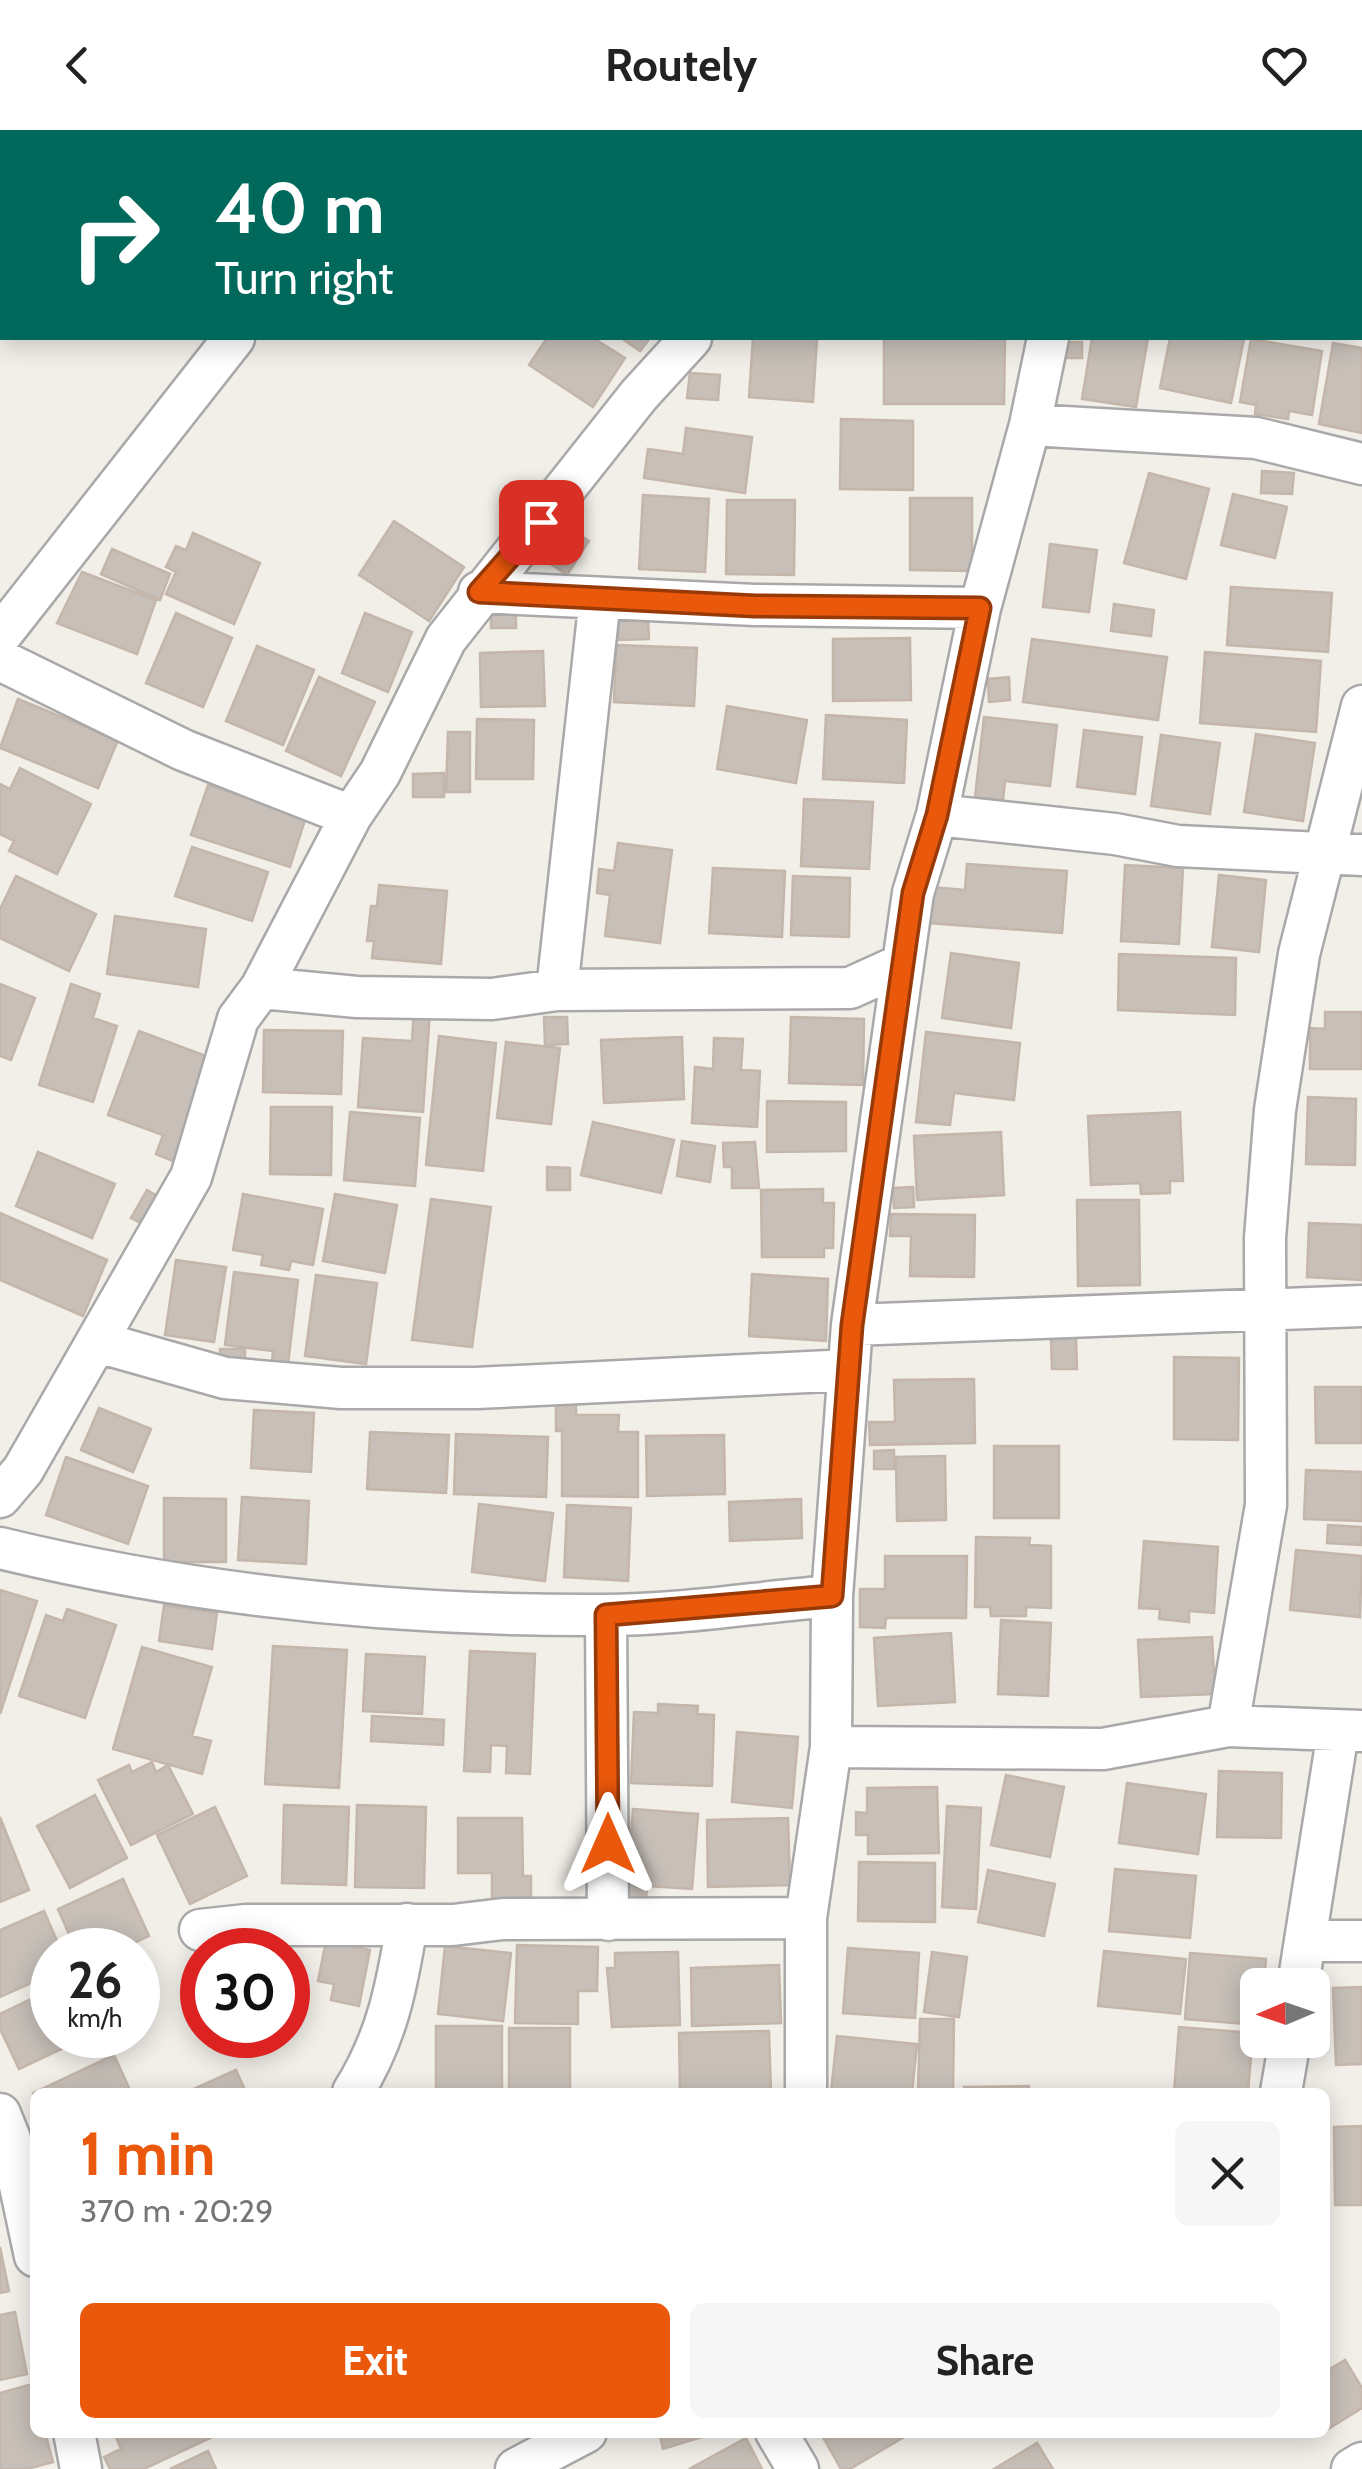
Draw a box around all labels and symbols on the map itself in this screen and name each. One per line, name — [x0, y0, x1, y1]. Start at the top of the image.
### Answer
pin — [499, 480, 584, 565]
position arrow — [556, 1792, 660, 1896]
speed limit sign: 30 — [180, 1928, 310, 2058]
north arrow — [1240, 1968, 1330, 2058]

